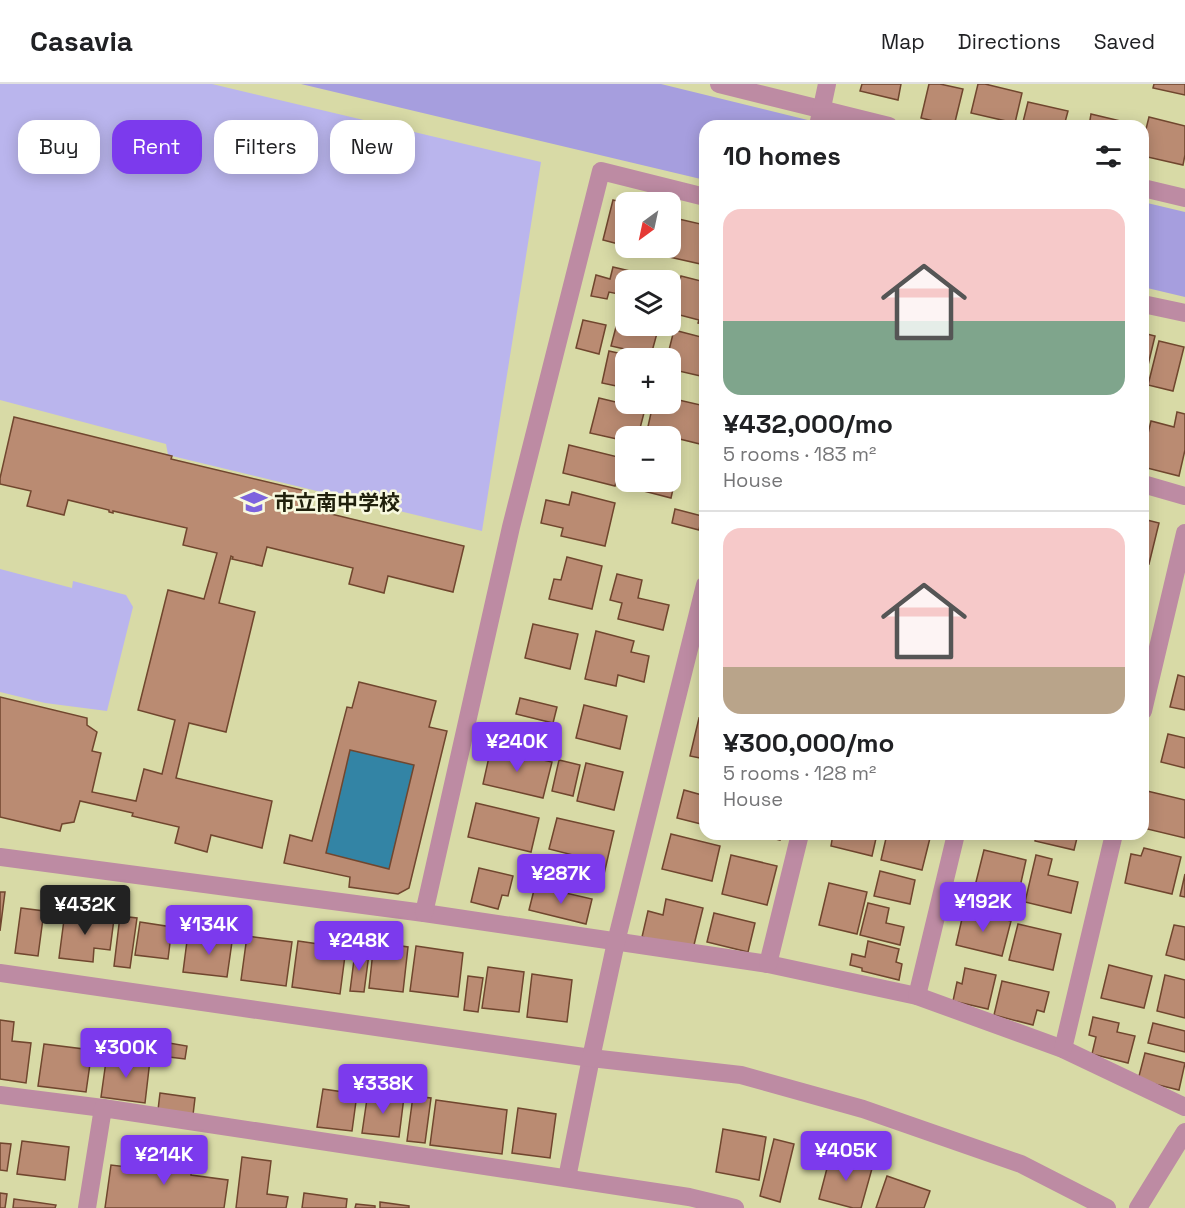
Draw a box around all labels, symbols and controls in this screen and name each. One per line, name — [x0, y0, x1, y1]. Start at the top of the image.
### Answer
text: Casavia — [30, 23, 133, 59]
text: Map — [881, 28, 925, 55]
text: Directions — [958, 28, 1061, 55]
text: Saved — [1094, 28, 1155, 55]
chip: Buy — [18, 120, 100, 174]
chip: Rent — [112, 120, 202, 174]
chip: Filters — [214, 120, 318, 174]
chip: New — [330, 120, 415, 174]
text: 10 homes — [723, 139, 841, 173]
icon: filters — [1092, 140, 1125, 173]
north arrow — [615, 192, 681, 258]
map controls — [615, 192, 681, 492]
icon: home — [870, 248, 978, 356]
button: layers — [615, 270, 681, 336]
button: + — [615, 348, 681, 414]
text: ¥432,000/mo — [723, 407, 893, 441]
button: − — [615, 426, 681, 492]
text: 5 rooms · 183 m² — [723, 441, 876, 467]
text: House — [723, 467, 783, 493]
school or university icon: 市立南中学校 — [239, 487, 269, 517]
place label: 市立南中学校 — [274, 489, 400, 516]
icon: home — [870, 567, 978, 675]
pin: ¥240K — [475, 722, 559, 773]
text: ¥300,000/mo — [723, 726, 894, 760]
text: ¥240K — [486, 728, 548, 754]
text: 5 rooms · 128 m² — [723, 760, 876, 786]
text: House — [723, 786, 783, 812]
pin: ¥287K — [519, 854, 603, 905]
text: ¥287K — [531, 860, 591, 886]
pin: ¥192K — [941, 882, 1025, 933]
pin: ¥432K — [43, 885, 127, 936]
text: ¥192K — [954, 888, 1012, 914]
text: ¥432K — [54, 891, 116, 917]
pin: ¥134K — [167, 905, 251, 956]
text: ¥134K — [180, 911, 238, 937]
pin: ¥248K — [317, 921, 401, 972]
text: ¥248K — [328, 927, 390, 953]
pin: ¥300K — [84, 1028, 168, 1079]
text: ¥300K — [95, 1034, 158, 1060]
pin: ¥338K — [341, 1064, 425, 1115]
text: ¥338K — [352, 1070, 414, 1096]
pin: ¥405K — [804, 1131, 888, 1182]
pin: ¥214K — [122, 1135, 206, 1186]
text: ¥405K — [815, 1137, 877, 1163]
text: ¥214K — [135, 1141, 193, 1167]

